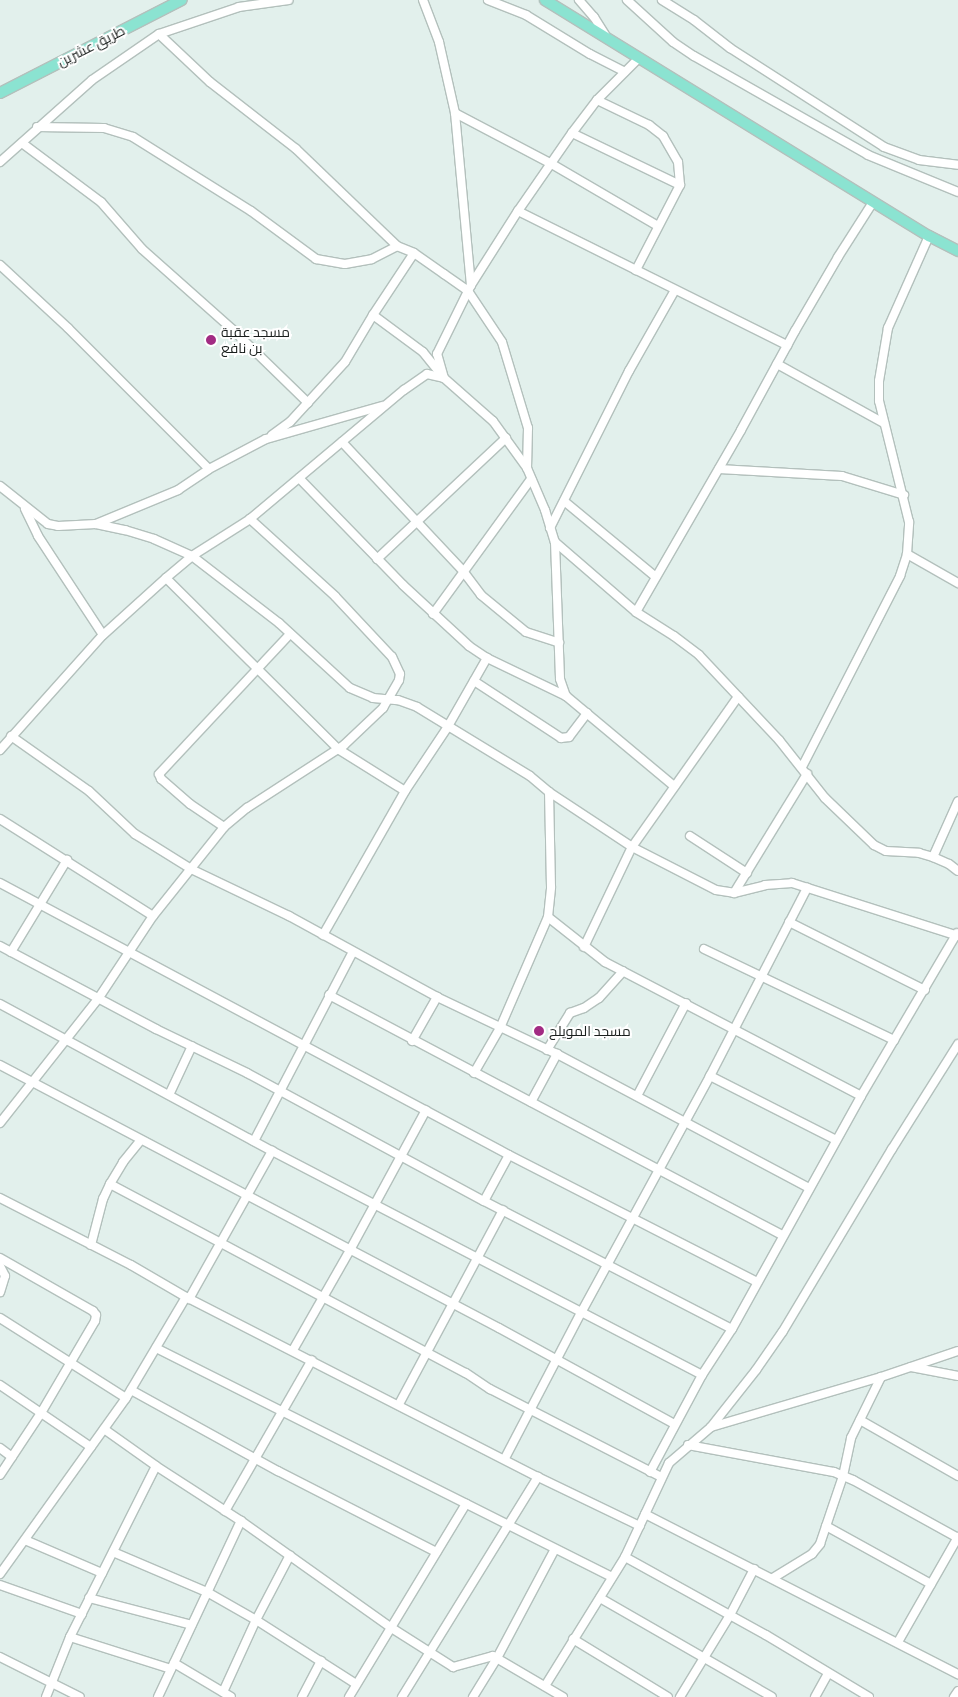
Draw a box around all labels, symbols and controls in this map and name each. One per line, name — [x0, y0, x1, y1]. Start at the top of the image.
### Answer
street label: طريق عشرين — [54, 22, 128, 70]
place label: مسجد عقبة بن نافع — [221, 324, 290, 357]
marker: مسجد عقبة بن نافع — [205, 334, 217, 346]
place label: مسجد المويلح — [549, 1023, 631, 1039]
marker: مسجد المويلح — [533, 1025, 545, 1037]

